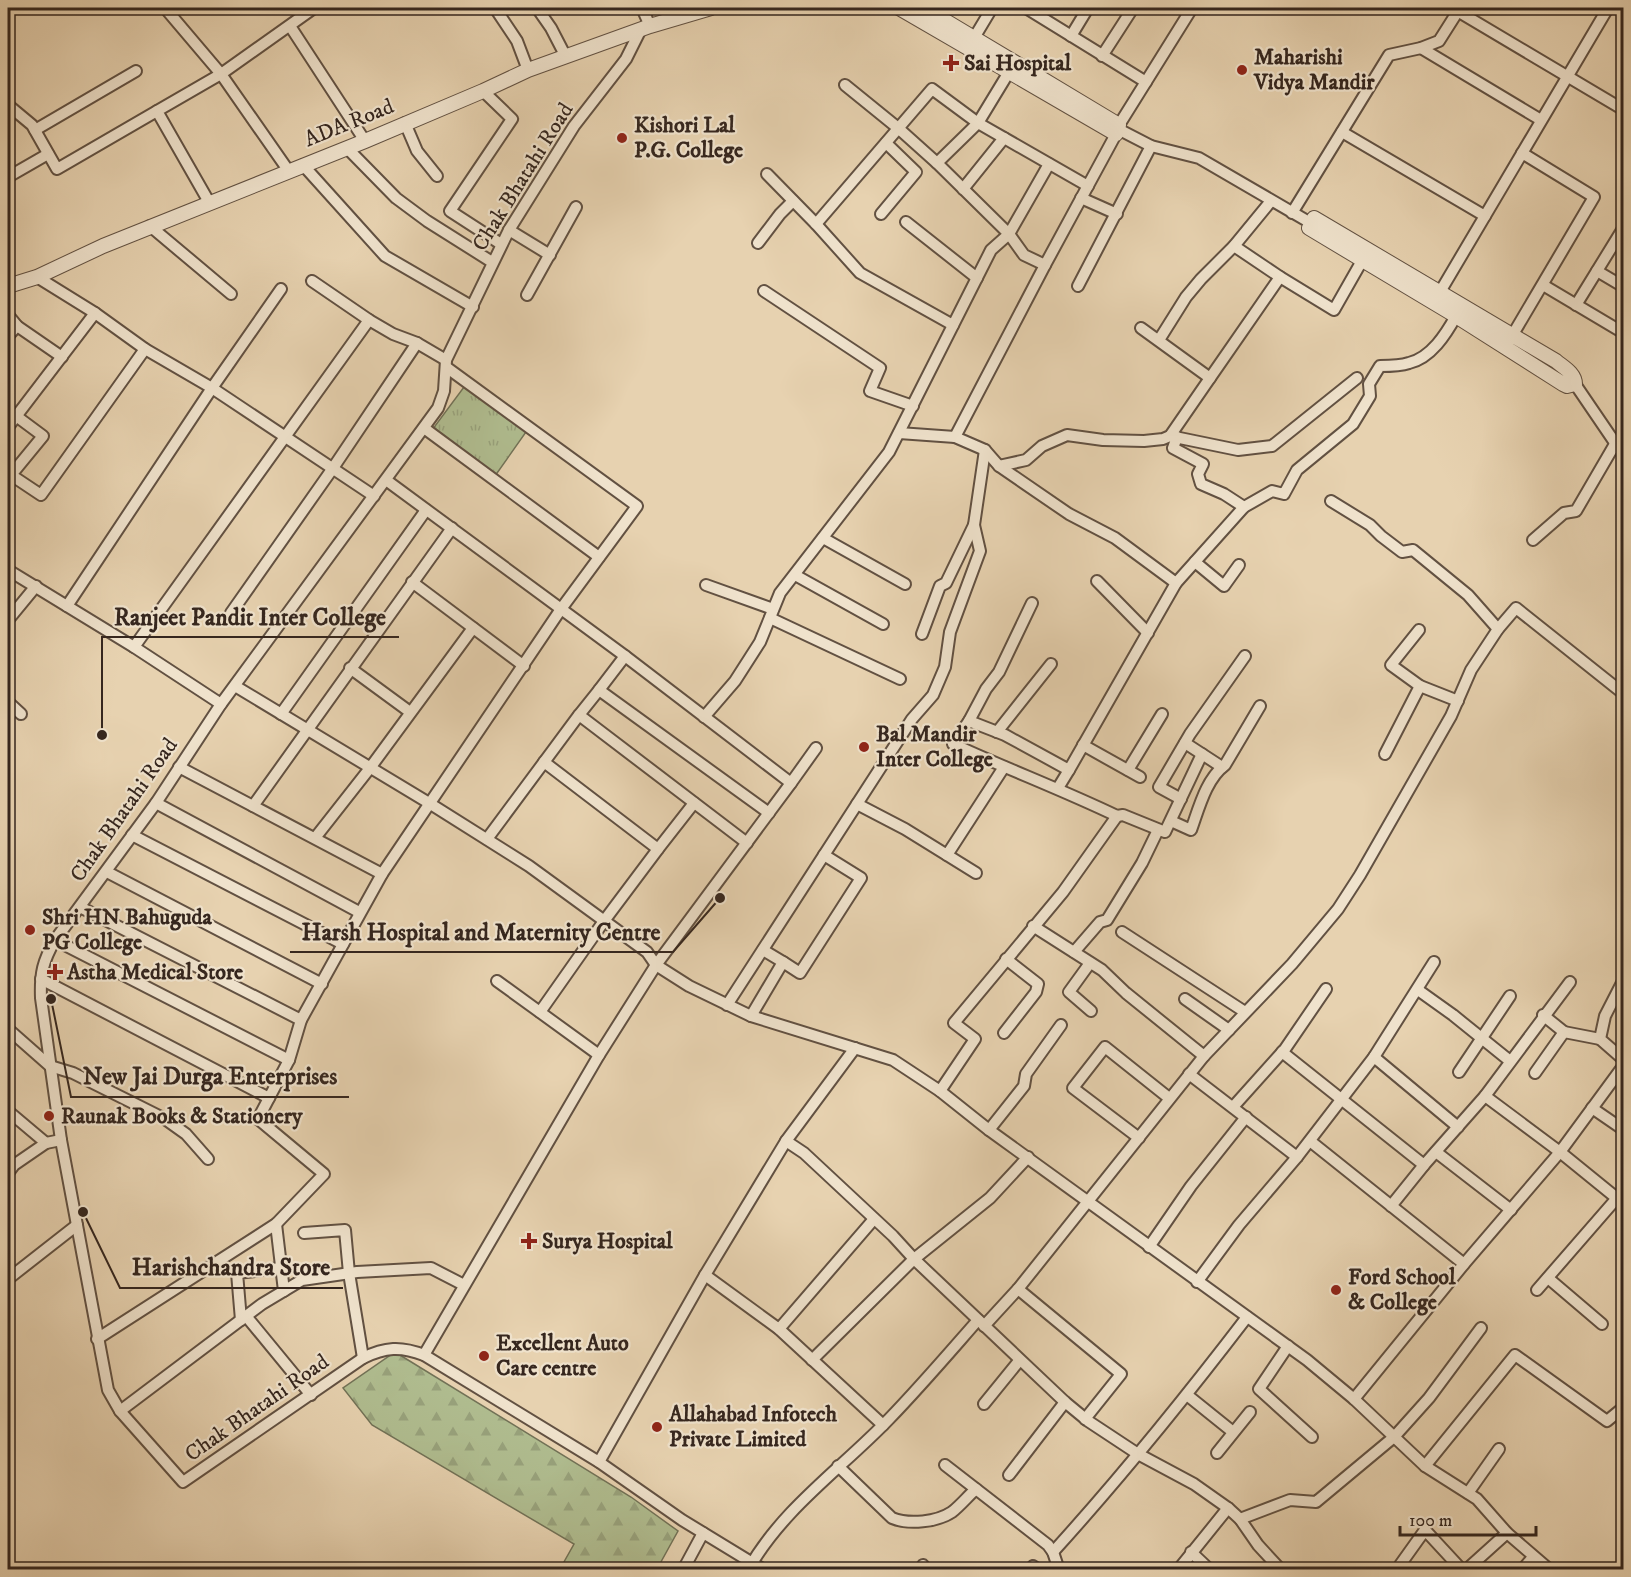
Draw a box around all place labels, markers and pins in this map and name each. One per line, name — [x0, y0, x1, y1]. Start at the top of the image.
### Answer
place label: Maharishi Vidya Mandir — [1253, 44, 1375, 96]
place label: Sai Hospital — [964, 50, 1071, 77]
marker: Sai Hospital — [942, 54, 960, 72]
marker: Maharishi Vidya Mandir — [1235, 63, 1249, 77]
place label: Kishori Lal P.G. College — [634, 112, 743, 164]
marker: Kishori Lal P.G. College — [615, 131, 629, 145]
callout: Ranjeet Pandit Inter College — [102, 595, 399, 637]
place label: Bal Mandir Inter College — [876, 721, 993, 773]
marker: Bal Mandir Inter College — [857, 740, 871, 754]
place label: Shri HN Bahuguda PG College — [42, 904, 213, 956]
callout: Harsh Hospital and Maternity Centre — [290, 910, 673, 952]
marker: Shri HN Bahuguda PG College — [23, 923, 37, 937]
place label: Astha Medical Store — [66, 959, 243, 986]
marker: Astha Medical Store — [48, 965, 62, 979]
callout: New Jai Durga Enterprises — [71, 1055, 349, 1097]
place label: Raunak Books & Stationery — [61, 1103, 303, 1130]
marker: Raunak Books & Stationery — [42, 1109, 56, 1123]
place label: Surya Hospital — [542, 1228, 673, 1255]
marker: Surya Hospital — [520, 1232, 538, 1250]
callout: Harishchandra Store — [120, 1246, 343, 1288]
place label: Ford School & College — [1348, 1264, 1456, 1316]
marker: Ford School & College — [1329, 1283, 1343, 1297]
place label: Excellent Auto Care centre — [496, 1330, 629, 1382]
marker: Excellent Auto Care centre — [477, 1349, 491, 1363]
place label: Allahabad Infotech Private Limited — [668, 1401, 838, 1453]
marker: Allahabad Infotech Private Limited — [650, 1420, 664, 1434]

